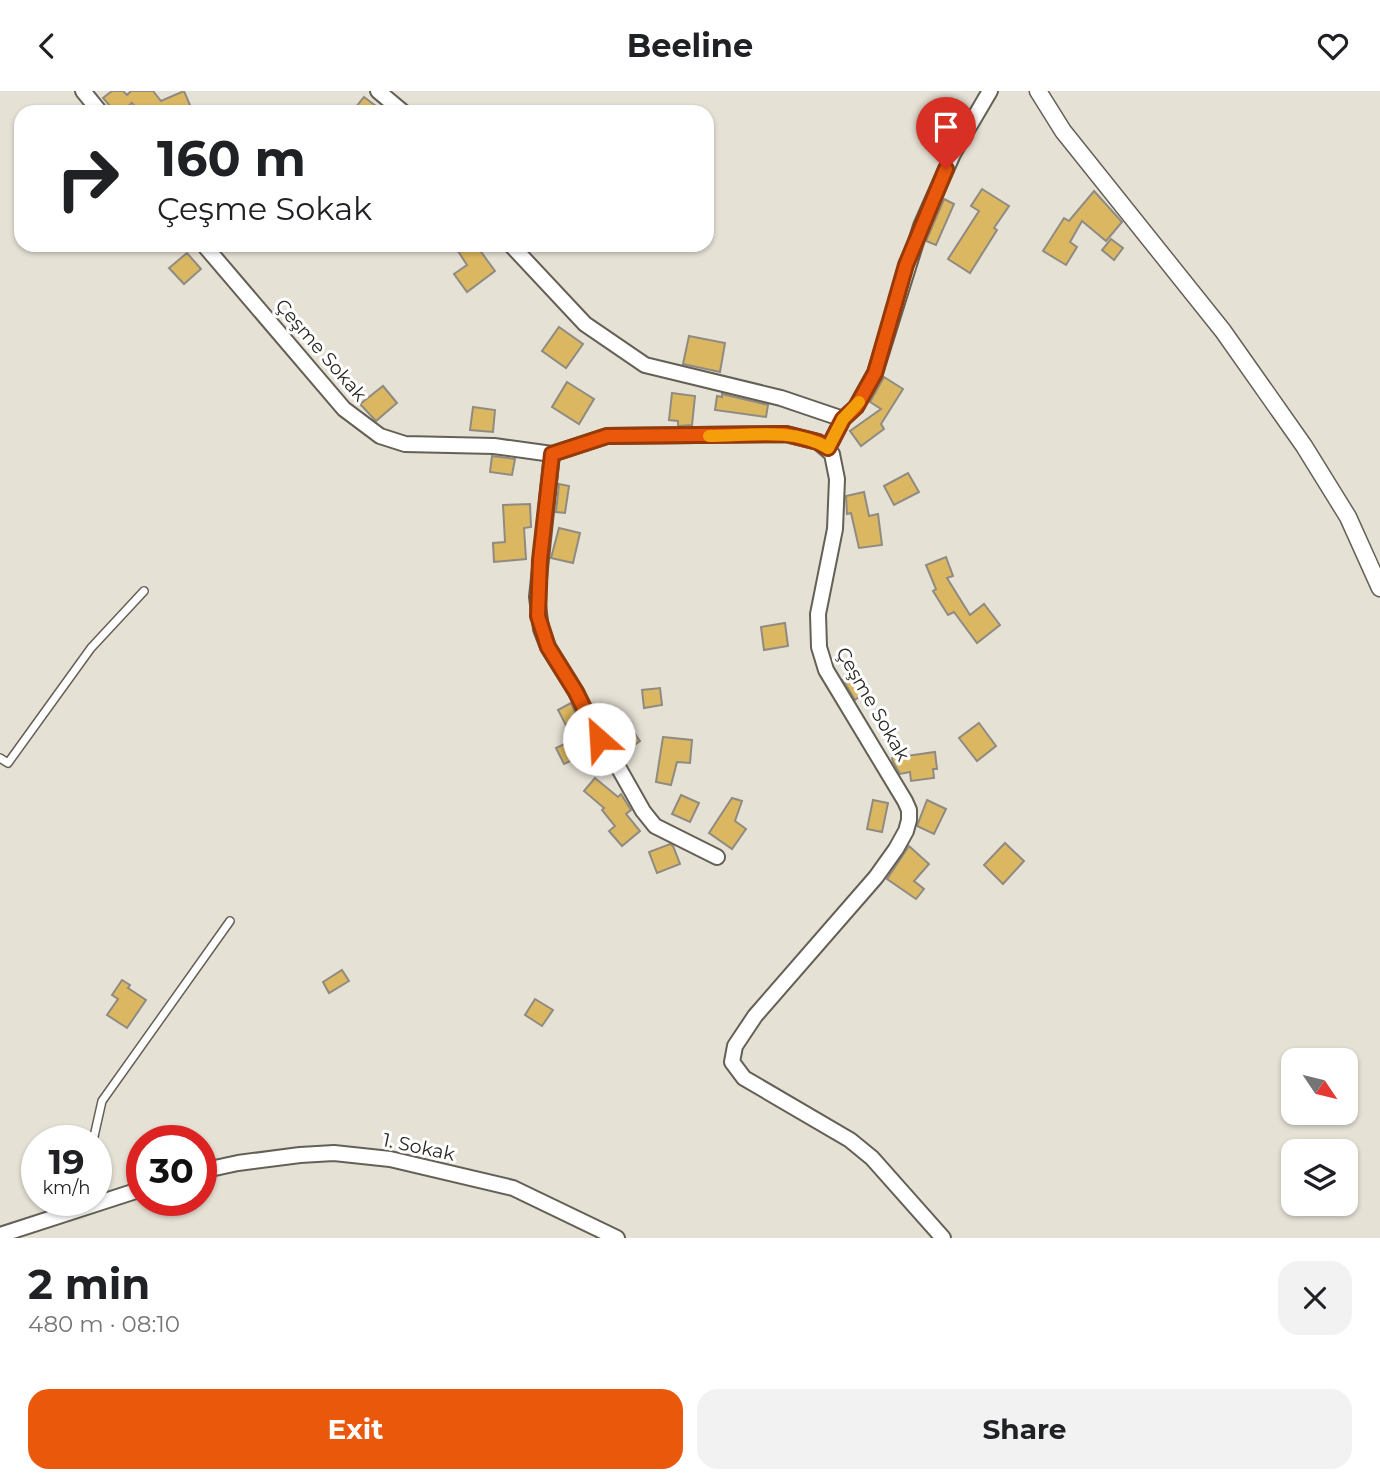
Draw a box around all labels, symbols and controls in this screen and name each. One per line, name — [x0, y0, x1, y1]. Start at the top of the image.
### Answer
text: Beeline — [627, 26, 753, 65]
icon: back — [28, 27, 66, 65]
icon: heart — [1314, 27, 1352, 65]
pin — [916, 97, 976, 169]
icon: arrive — [927, 108, 965, 146]
text: 160 m — [157, 129, 306, 188]
icon: right — [42, 133, 133, 224]
text: Çeşme Sokak — [157, 189, 372, 228]
street label: Çeşme Sokak — [270, 294, 372, 406]
street label: Çeşme Sokak — [831, 643, 915, 766]
position arrow — [562, 702, 636, 776]
north arrow — [1281, 1048, 1358, 1125]
map controls — [1281, 1048, 1358, 1216]
speed limit sign: 30 — [126, 1125, 217, 1216]
street label: 1. Sokak — [381, 1128, 458, 1166]
button: layers — [1281, 1139, 1358, 1216]
text: 19 — [48, 1140, 85, 1183]
text: km/h — [42, 1177, 91, 1199]
text: 2 min — [28, 1258, 150, 1310]
button: close — [1278, 1261, 1352, 1335]
text: 480 m · 08:10 — [28, 1310, 180, 1338]
button: Exit — [28, 1389, 683, 1469]
button: Share — [697, 1389, 1352, 1469]

